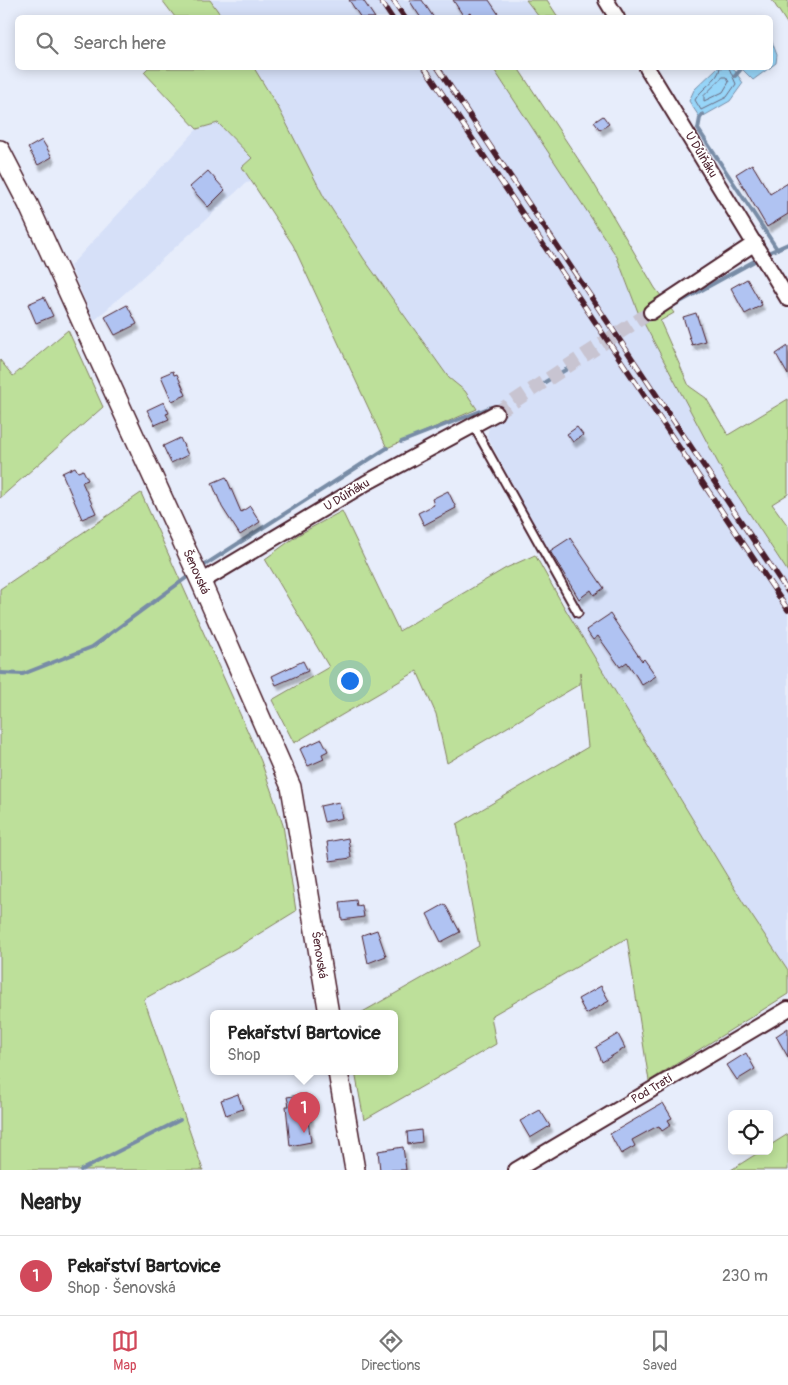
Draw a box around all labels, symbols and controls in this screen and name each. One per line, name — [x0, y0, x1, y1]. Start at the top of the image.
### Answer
search box — [15, 15, 773, 70]
icon: search — [33, 29, 61, 57]
text: Search here — [73, 31, 166, 55]
street label: U Důlňáku — [682, 129, 720, 181]
street label: U Důlňáku — [321, 476, 373, 514]
street label: Šenovská — [179, 547, 214, 597]
your location — [337, 668, 363, 694]
street label: Šenovská — [308, 930, 331, 980]
popup — [210, 1010, 398, 1075]
text: Pekařství Bartovice — [227, 1021, 381, 1045]
text: Shop — [227, 1045, 260, 1065]
street label: Pod Tratí — [629, 1071, 675, 1107]
pin: 1 — [288, 1092, 320, 1133]
map controls — [728, 1110, 773, 1155]
button: locate — [728, 1110, 773, 1155]
text: Nearby — [20, 1189, 81, 1216]
text: Pekařství Bartovice — [67, 1254, 220, 1278]
text: 1 — [33, 1266, 39, 1286]
text: 230 m — [722, 1266, 768, 1286]
text: Shop · Šenovská — [67, 1278, 176, 1298]
tab: Map — [111, 1327, 139, 1374]
tab: Directions — [361, 1327, 420, 1374]
tab: Saved — [642, 1327, 677, 1374]

